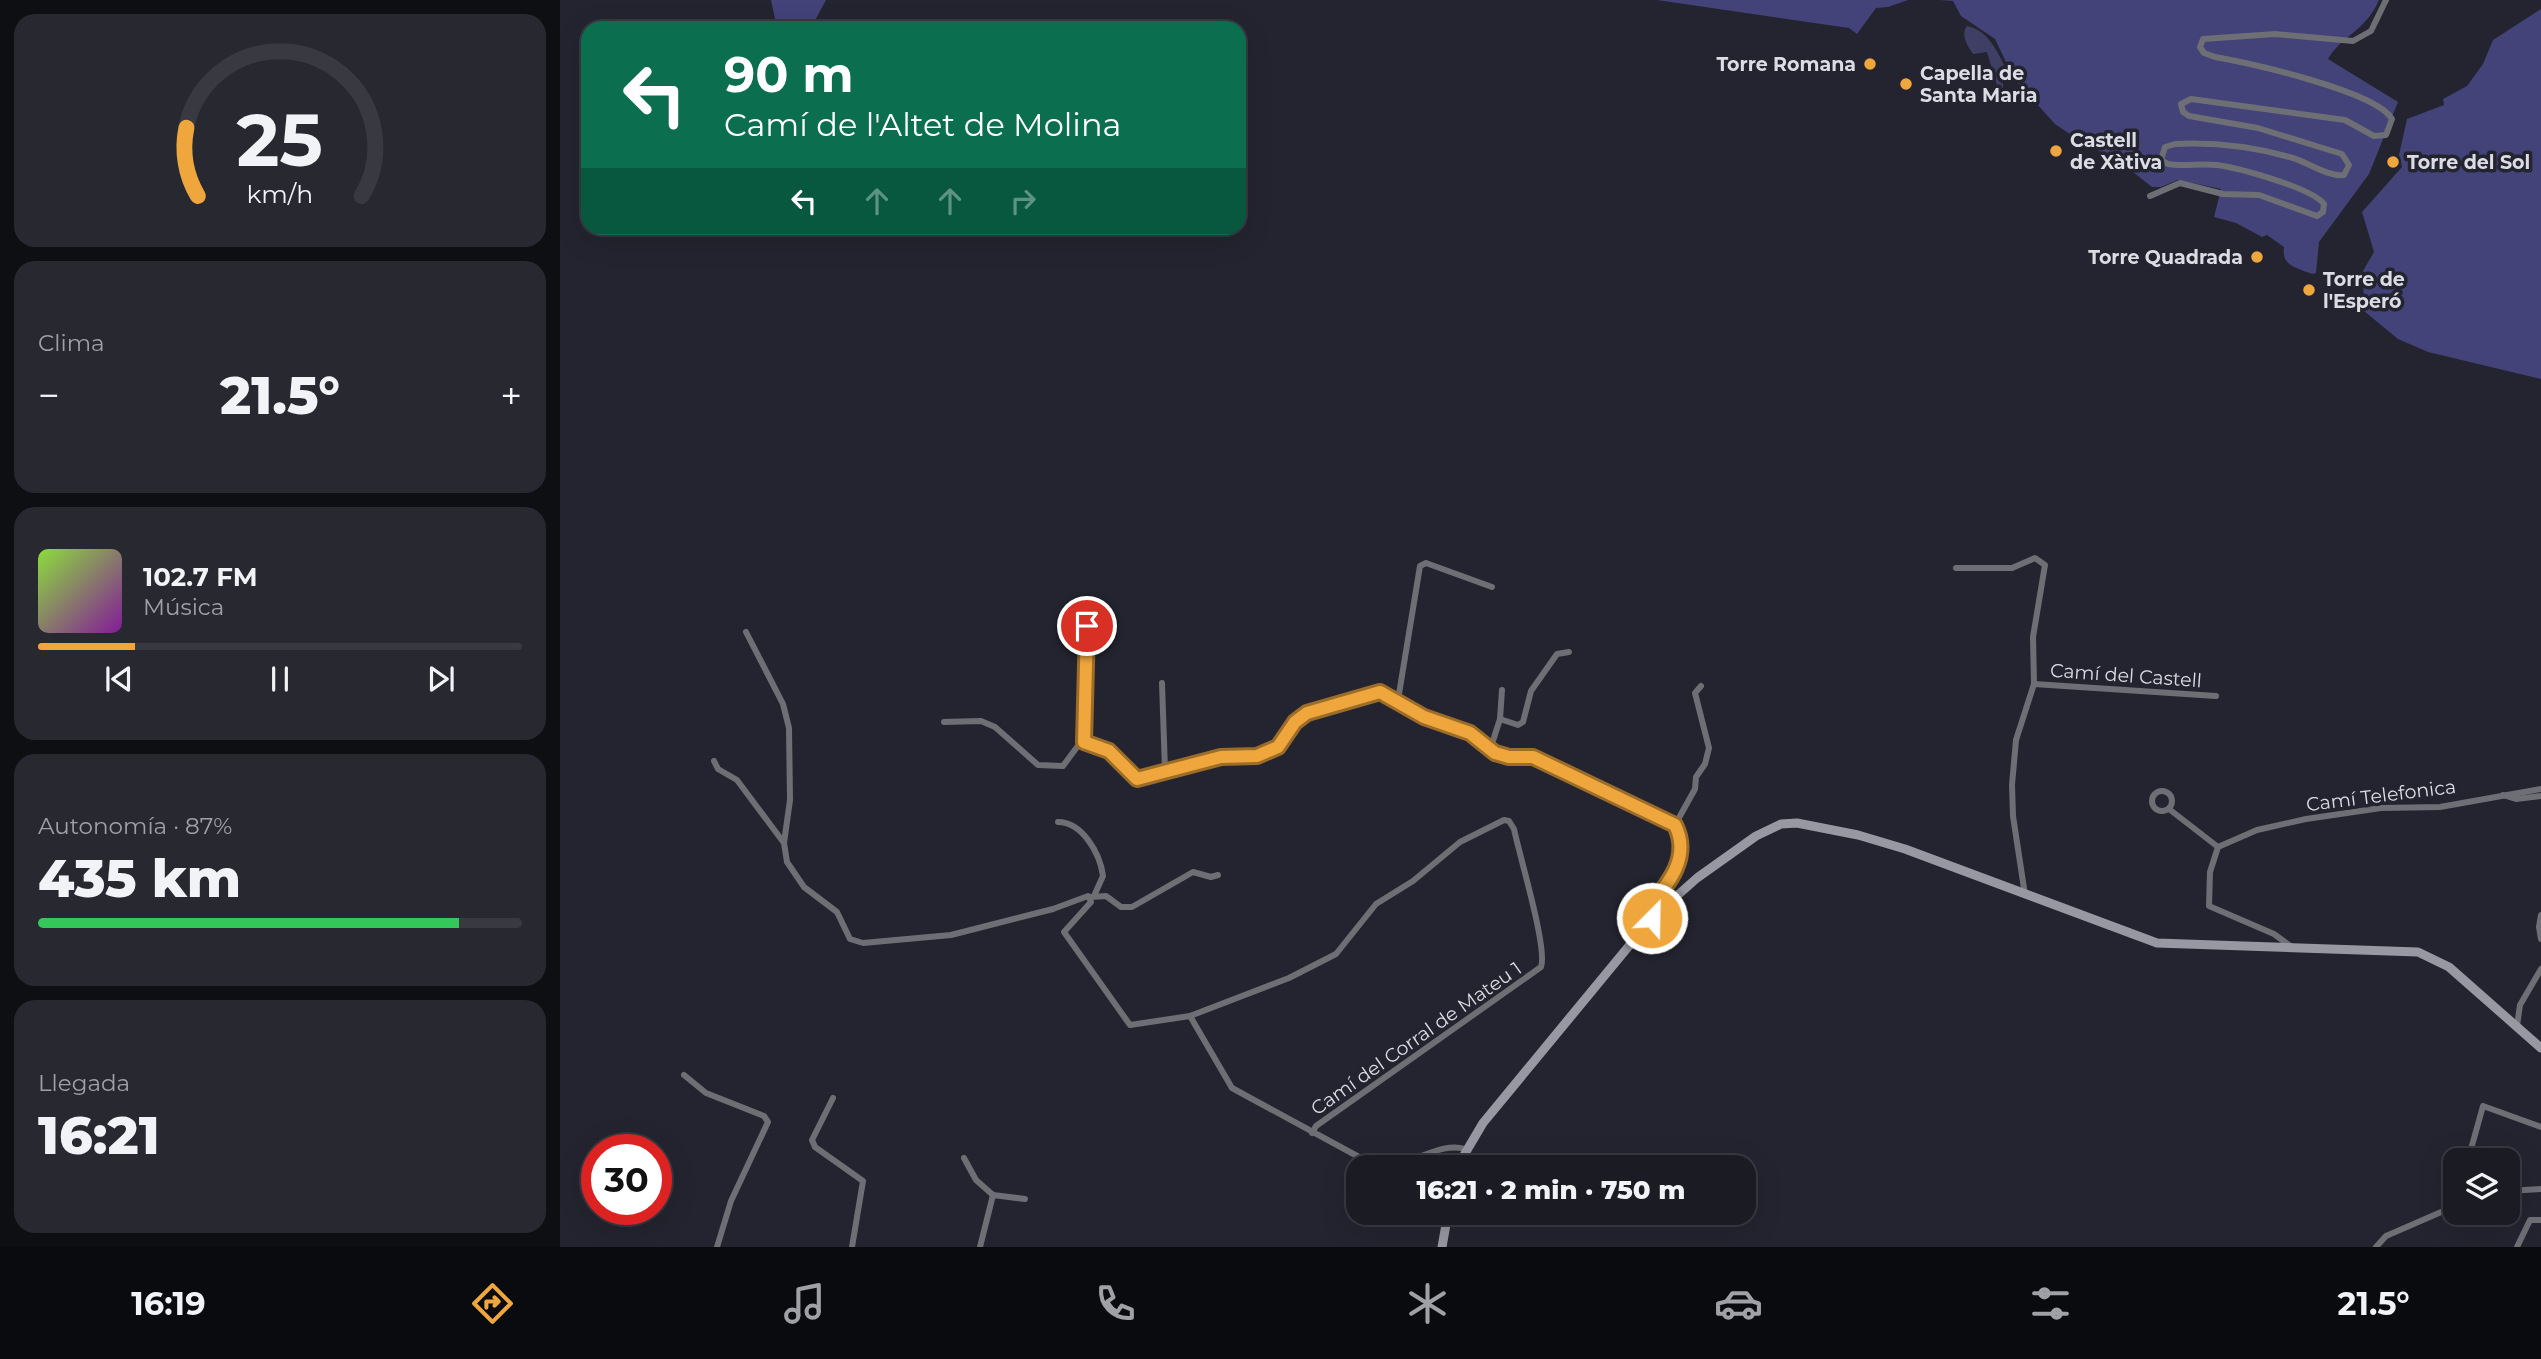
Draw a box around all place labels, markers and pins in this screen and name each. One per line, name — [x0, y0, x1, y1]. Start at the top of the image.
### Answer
place label: Torre Romana — [1716, 53, 1856, 76]
marker: Torre Romana — [1862, 56, 1878, 72]
place label: Capella de Santa Maria — [1920, 62, 2037, 107]
marker: Capella de Santa Maria — [1898, 76, 1914, 92]
place label: Castell de Xàtiva — [2070, 129, 2162, 174]
marker: Castell de Xàtiva — [2048, 143, 2064, 159]
place label: Torre del Sol — [2407, 151, 2530, 174]
marker: Torre del Sol — [2385, 154, 2401, 170]
place label: Torre Quadrada — [2088, 246, 2243, 269]
marker: Torre Quadrada — [2249, 249, 2265, 265]
place label: Torre de l'Esperó — [2323, 268, 2405, 313]
marker: Torre de l'Esperó — [2301, 282, 2317, 298]
pin — [1057, 596, 1117, 656]

